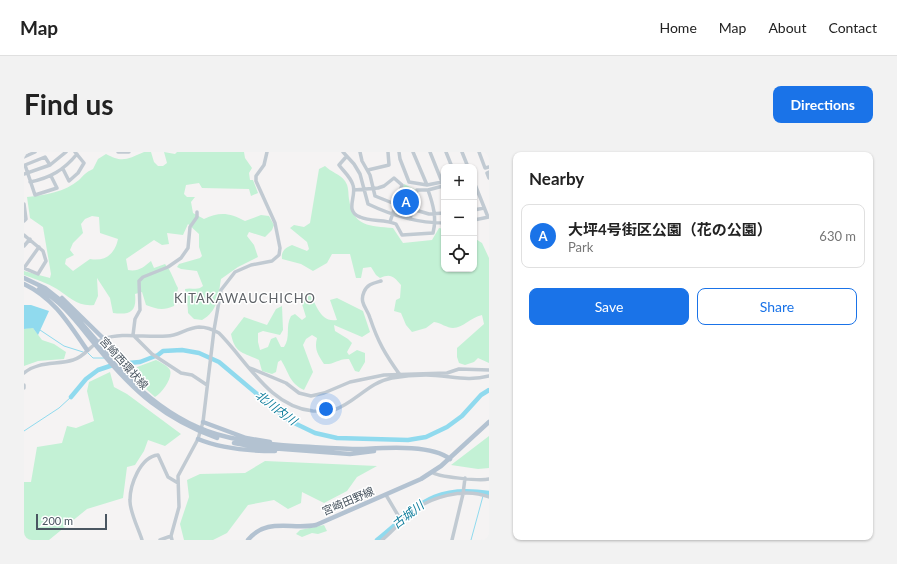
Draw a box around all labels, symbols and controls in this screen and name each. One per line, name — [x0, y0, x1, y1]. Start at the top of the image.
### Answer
text: Map — [20, 16, 58, 39]
text: Home — [659, 19, 697, 36]
text: Map — [719, 19, 746, 36]
text: About — [768, 19, 806, 36]
text: Contact — [828, 19, 877, 36]
button: Directions — [773, 86, 873, 123]
text: Find us — [24, 87, 114, 121]
map controls — [441, 164, 477, 272]
button: + — [441, 164, 477, 200]
text: Nearby — [529, 168, 584, 189]
pin: A — [393, 187, 419, 217]
button: − — [441, 200, 477, 236]
text: 大坪4号街区公園（花の公園） — [568, 220, 772, 238]
text: A — [538, 228, 548, 244]
text: 630 m — [819, 228, 856, 244]
button: locate — [441, 236, 477, 272]
text: Park — [568, 239, 593, 255]
button: Save — [529, 288, 689, 325]
button: Share — [697, 288, 857, 325]
district label: KITAKAWAUCHICHO — [174, 290, 316, 306]
street label: 宮崎西環状線 — [97, 334, 151, 392]
water label: 北川内川 — [253, 387, 302, 429]
your location — [316, 399, 336, 419]
street label: 宮崎田野線 — [320, 484, 376, 517]
water label: 古城川 — [389, 496, 428, 532]
scale bar — [36, 512, 107, 531]
text: 200 m — [42, 514, 73, 527]

